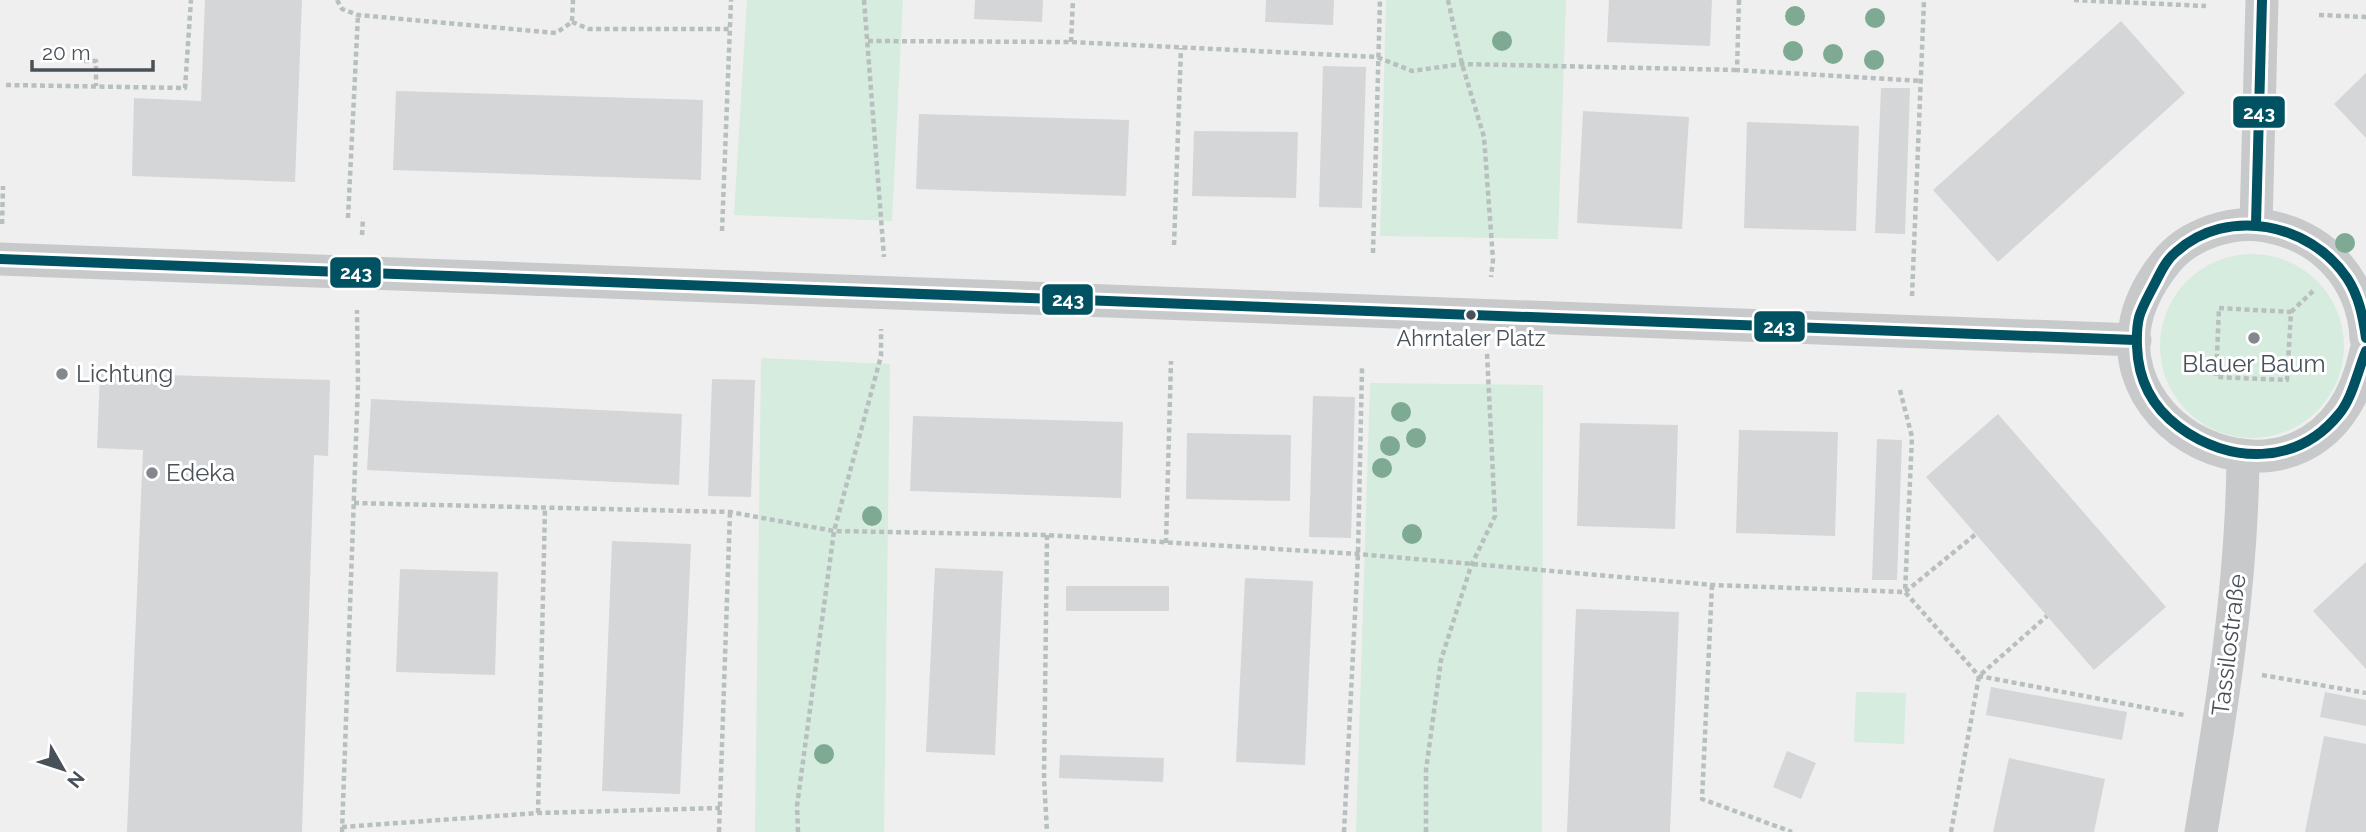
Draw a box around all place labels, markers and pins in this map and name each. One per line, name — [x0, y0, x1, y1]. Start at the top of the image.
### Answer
marker: Ahrntaler Platz — [1464, 308, 1478, 322]
place label: Ahrntaler Platz — [1397, 325, 1546, 351]
marker: Blauer Baum — [2246, 330, 2262, 346]
place label: Blauer Baum — [2182, 349, 2326, 378]
place label: Lichtung — [76, 359, 173, 388]
marker: Lichtung — [54, 366, 70, 382]
place label: Edeka — [166, 458, 235, 487]
marker: Edeka — [144, 465, 160, 481]

